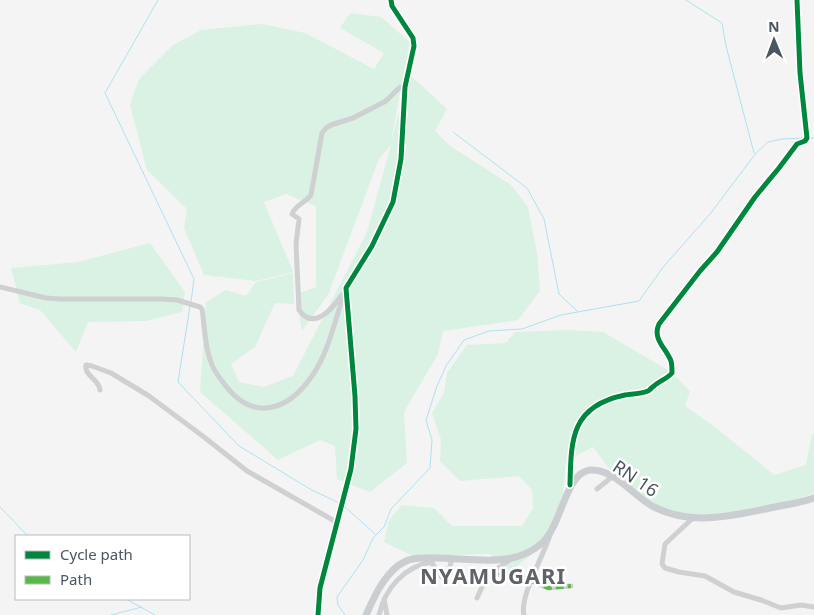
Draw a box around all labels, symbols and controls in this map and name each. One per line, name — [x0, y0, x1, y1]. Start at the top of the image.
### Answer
north arrow — [749, 15, 799, 65]
text: N — [768, 17, 780, 36]
street label: RN 16 — [608, 454, 664, 502]
legend — [15, 535, 190, 600]
text: Cycle path — [60, 544, 133, 564]
district label: NYAMUGARI — [420, 560, 566, 590]
text: Path — [60, 569, 92, 589]

